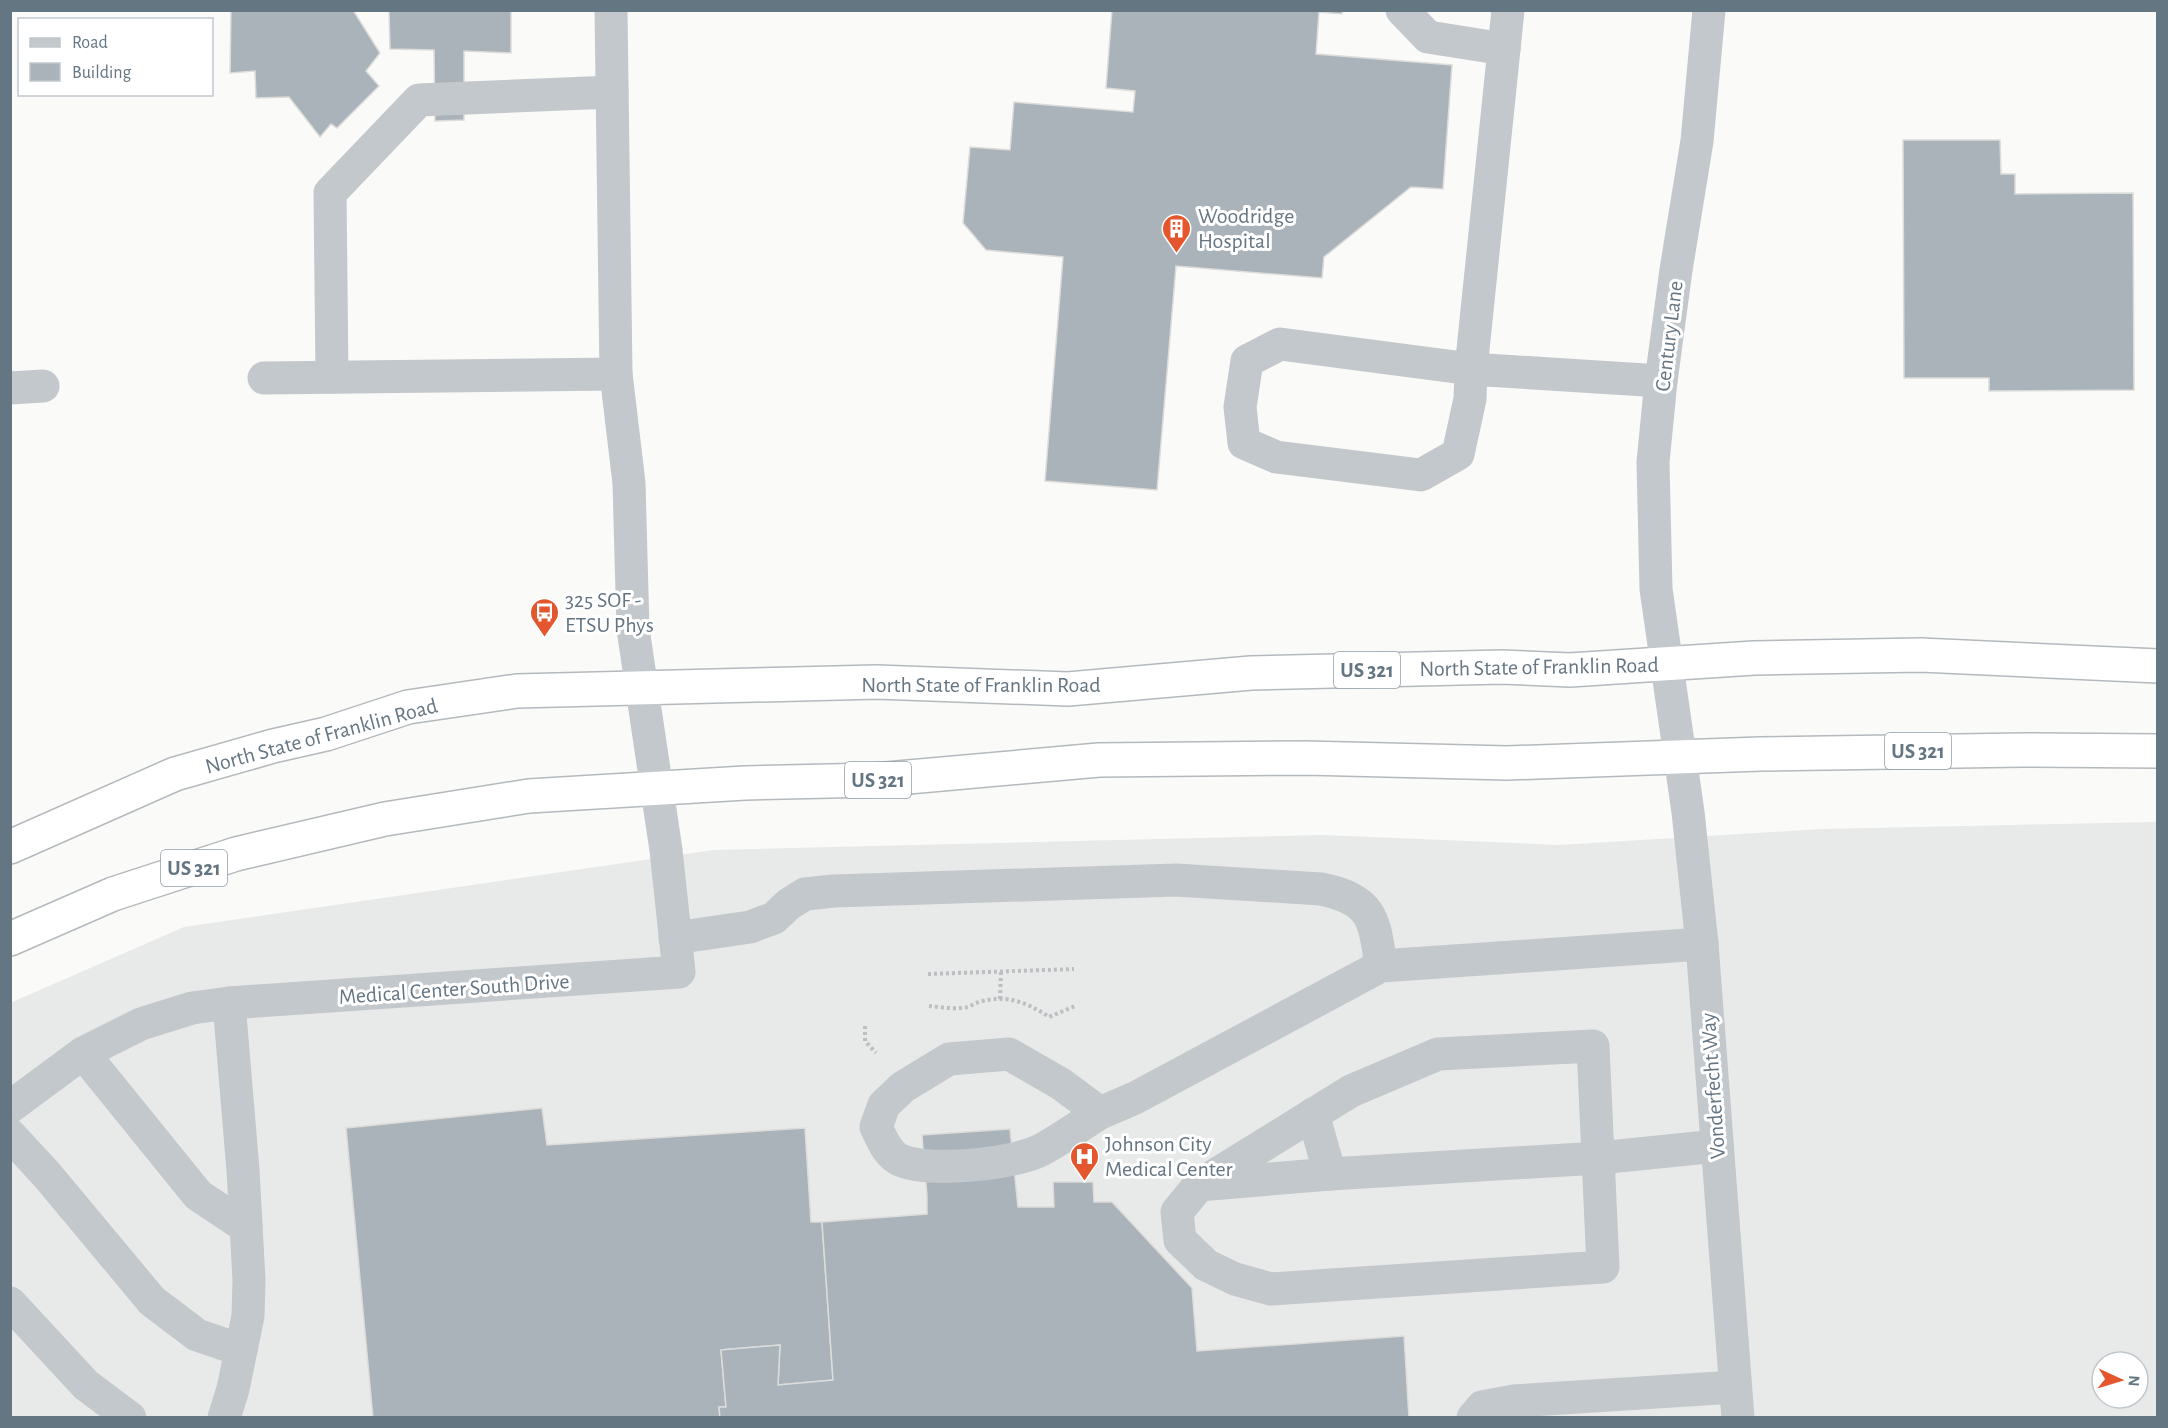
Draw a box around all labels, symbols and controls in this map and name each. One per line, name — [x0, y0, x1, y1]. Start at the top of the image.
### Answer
legend — [18, 18, 213, 96]
text: Road — [72, 34, 108, 52]
text: Building — [72, 64, 132, 82]
place label: Woodridge Hospital — [1198, 205, 1294, 252]
building icon: Woodridge Hospital — [1161, 212, 1193, 254]
street label: Century Lane — [1651, 279, 1687, 393]
place label: 325 SOF - ETSU Phys — [565, 589, 654, 636]
bus stop icon: 325 SOF - ETSU Phys — [528, 596, 560, 638]
road number: US 321 — [1334, 652, 1400, 688]
street label: North State of Franklin Road — [1419, 654, 1659, 680]
street label: North State of Franklin Road — [861, 674, 1101, 696]
street label: North State of Franklin Road — [203, 694, 440, 778]
road number: US 321 — [1885, 733, 1951, 769]
road number: US 321 — [845, 762, 911, 798]
road number: US 321 — [161, 850, 227, 886]
street label: Medical Center South Drive — [338, 970, 570, 1008]
street label: Vonderfecht Way — [1697, 1011, 1729, 1160]
place label: Johnson City Medical Center — [1105, 1133, 1233, 1180]
hospital icon: Johnson City Medical Center — [1068, 1140, 1100, 1182]
north arrow — [2090, 1350, 2150, 1410]
text: N — [2126, 1375, 2142, 1387]

